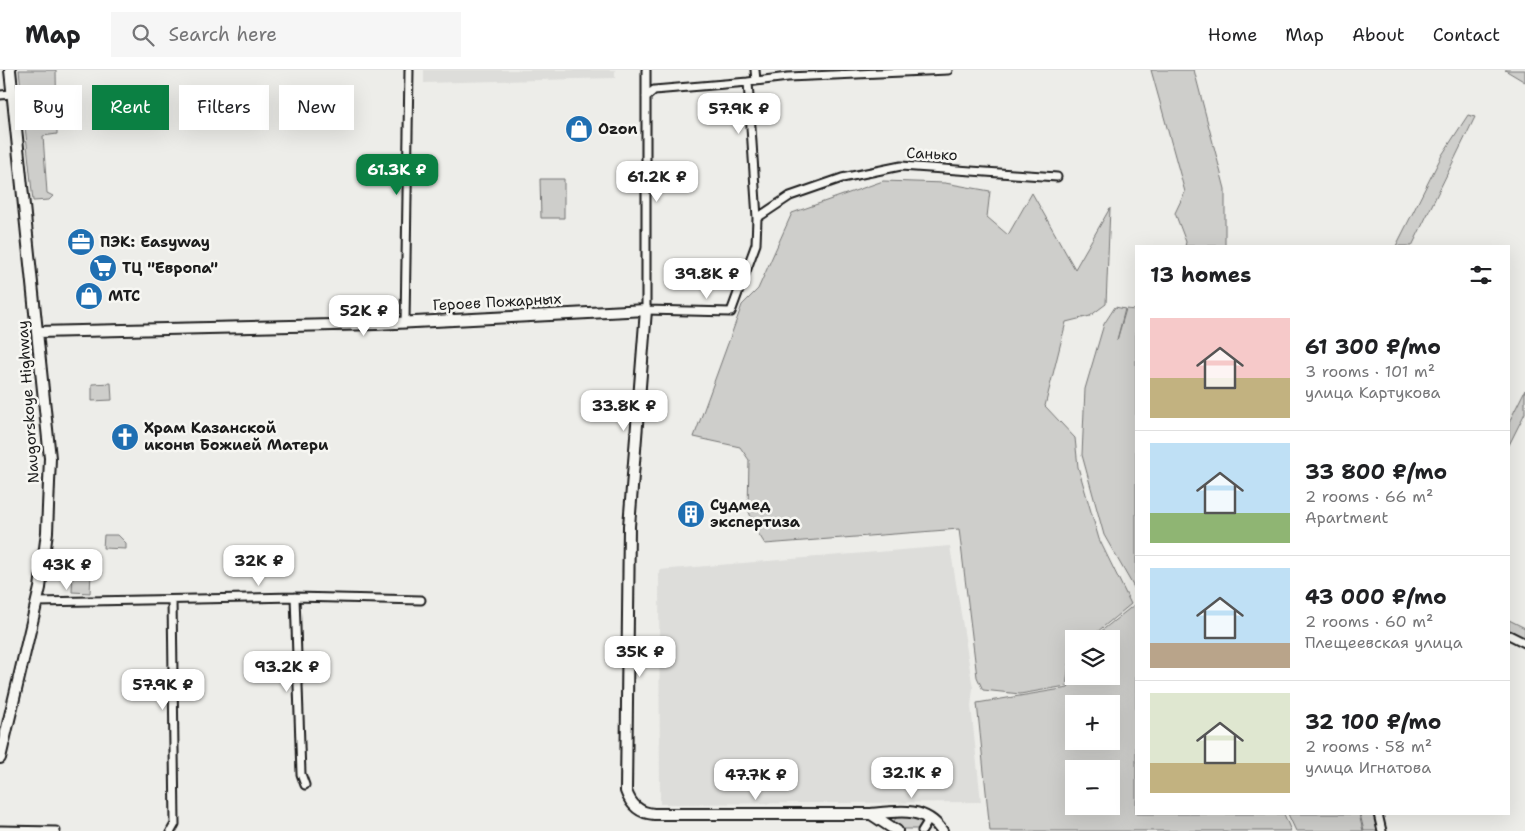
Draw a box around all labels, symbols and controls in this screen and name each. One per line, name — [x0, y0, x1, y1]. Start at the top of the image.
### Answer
search box — [111, 12, 461, 57]
text: Map — [25, 19, 81, 51]
icon: search — [129, 21, 157, 49]
text: Search here — [169, 22, 277, 47]
text: Home — [1208, 23, 1257, 47]
text: Map — [1285, 23, 1324, 47]
text: About — [1352, 23, 1405, 47]
text: Contact — [1433, 23, 1500, 47]
chip: Buy — [15, 85, 82, 130]
chip: Rent — [92, 85, 169, 130]
chip: Filters — [179, 85, 269, 130]
chip: New — [279, 85, 354, 130]
pin: 57.9K ₽ — [693, 92, 785, 135]
text: 57.9K ₽ — [709, 98, 770, 119]
shop icon: Ozon — [564, 114, 594, 144]
place label: Ozon — [598, 119, 638, 139]
street label: Санько — [906, 143, 958, 165]
pin: 61.3K ₽ — [351, 154, 443, 196]
text: 61.3K ₽ — [367, 159, 427, 180]
pin: 61.2K ₽ — [611, 160, 703, 203]
text: 61.2K ₽ — [627, 166, 687, 187]
office icon: ПЭК: Easyway — [66, 227, 96, 257]
place label: ПЭК: Easyway — [100, 232, 210, 252]
supermarket icon: ТЦ "Европа" — [88, 253, 118, 283]
place label: ТЦ "Европа" — [122, 258, 218, 278]
pin: 39.8K ₽ — [661, 258, 753, 300]
text: 13 homes — [1150, 261, 1251, 289]
icon: filters — [1467, 261, 1495, 289]
text: 39.8K ₽ — [675, 263, 739, 284]
shop icon: МТС — [74, 281, 104, 311]
place label: МТС — [108, 286, 140, 306]
street label: Героев Пожарных — [432, 289, 562, 315]
pin: 52K ₽ — [329, 294, 399, 337]
text: 52K ₽ — [340, 300, 388, 321]
street label: Naugorskoye Highway — [12, 320, 44, 484]
text: 61 300 ₽/mo — [1305, 333, 1441, 361]
icon: home — [1190, 338, 1250, 398]
text: 3 rooms · 101 m² — [1305, 361, 1435, 382]
text: улица Картукова — [1305, 382, 1441, 403]
pin: 33.8K ₽ — [578, 390, 670, 432]
text: 33.8K ₽ — [592, 395, 656, 416]
place label: Храм Казанской иконы Божией Матери — [144, 418, 329, 455]
church icon: Храм Казанской иконы Божией Матери — [110, 422, 140, 452]
text: 33 800 ₽/mo — [1305, 458, 1447, 486]
icon: home — [1190, 463, 1250, 523]
text: 2 rooms · 66 m² — [1305, 486, 1433, 507]
place label: Судмед экспертиза — [710, 495, 801, 532]
building icon: Судмед экспертиза — [676, 499, 706, 529]
text: Apartment — [1305, 507, 1388, 528]
pin: 32K ₽ — [224, 544, 294, 587]
pin: 43K ₽ — [32, 548, 102, 591]
text: 32K ₽ — [234, 550, 284, 571]
text: 43K ₽ — [42, 554, 92, 575]
text: 43 000 ₽/mo — [1305, 583, 1447, 611]
icon: home — [1190, 588, 1250, 648]
text: 2 rooms · 60 m² — [1305, 611, 1433, 632]
map controls — [1065, 630, 1120, 815]
button: layers — [1065, 630, 1120, 685]
text: Плещеевская улица — [1305, 632, 1463, 653]
pin: 35K ₽ — [605, 636, 675, 678]
text: 35K ₽ — [616, 641, 664, 662]
pin: 93.2K ₽ — [241, 650, 333, 693]
text: 93.2K ₽ — [255, 656, 319, 677]
pin: 57.9K ₽ — [117, 668, 209, 711]
text: 57.9K ₽ — [133, 674, 194, 695]
button: + — [1065, 695, 1120, 750]
text: 32 100 ₽/mo — [1305, 708, 1441, 736]
icon: home — [1190, 713, 1250, 773]
text: 2 rooms · 58 m² — [1305, 736, 1432, 757]
pin: 32.1K ₽ — [866, 756, 958, 799]
text: улица Игнатова — [1305, 757, 1431, 778]
pin: 47.7K ₽ — [710, 758, 802, 801]
button: − — [1065, 760, 1120, 815]
text: 32.1K ₽ — [882, 762, 942, 783]
text: 47.7K ₽ — [725, 764, 787, 785]

